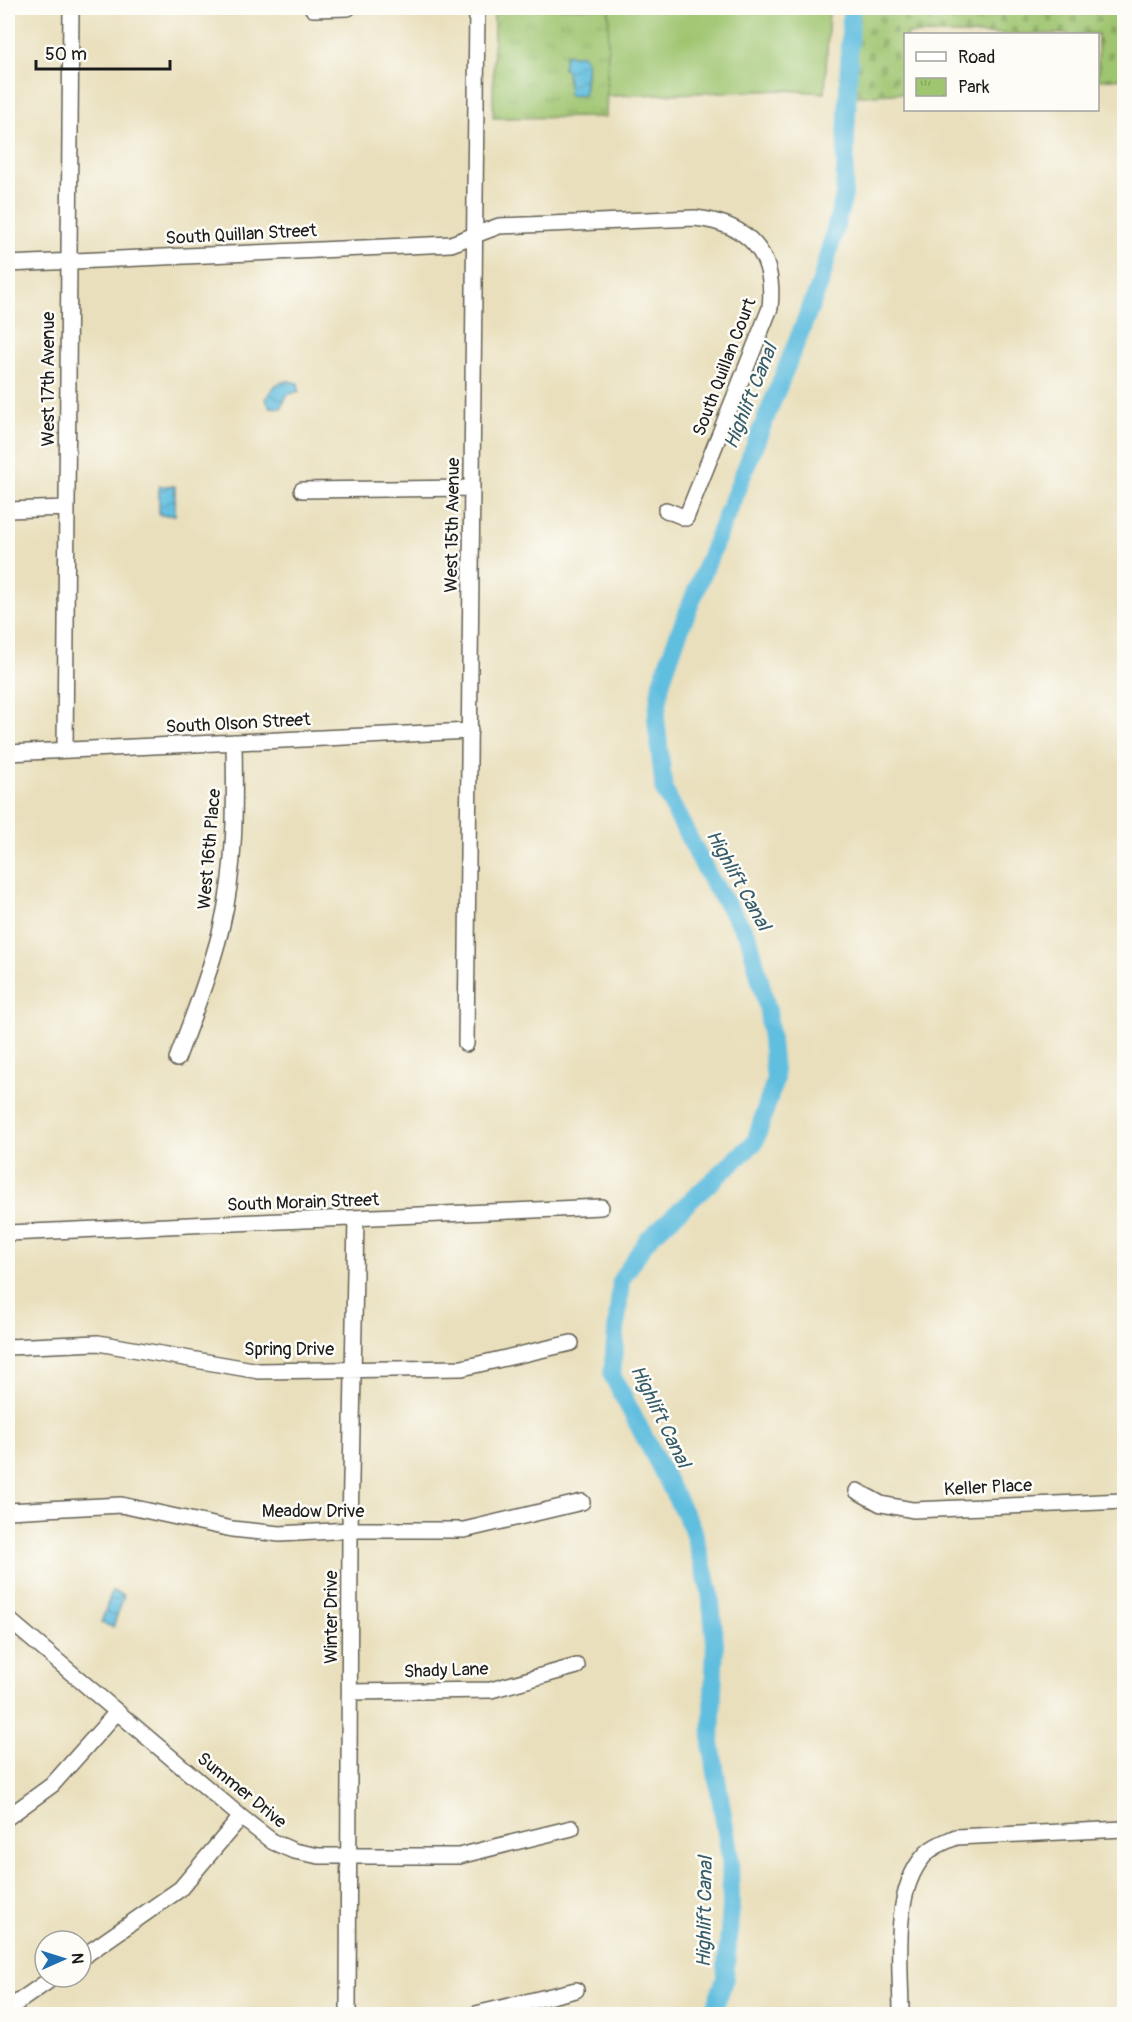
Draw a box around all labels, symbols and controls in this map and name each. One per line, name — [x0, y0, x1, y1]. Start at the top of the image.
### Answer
scale bar — [36, 33, 170, 71]
legend — [904, 33, 1099, 111]
text: 50 m — [45, 43, 87, 66]
text: Road — [958, 46, 995, 69]
text: Park — [958, 76, 990, 99]
street label: South Quillan Street — [165, 219, 318, 250]
street label: South Quillan Court — [688, 294, 762, 439]
street label: West 17th Avenue — [37, 311, 60, 446]
water label: Highlift Canal — [718, 338, 784, 452]
street label: West 15th Avenue — [440, 457, 465, 593]
street label: South Olson Street — [165, 708, 312, 739]
street label: West 16th Place — [193, 788, 226, 910]
water label: Highlift Canal — [701, 826, 778, 937]
street label: South Morain Street — [227, 1188, 380, 1217]
street label: Spring Drive — [244, 1338, 334, 1361]
water label: Highlift Canal — [625, 1361, 697, 1474]
street label: Keller Place — [943, 1474, 1033, 1501]
street label: Meadow Drive — [262, 1500, 364, 1523]
street label: Winter Drive — [320, 1570, 343, 1664]
street label: Shady Lane — [403, 1658, 489, 1683]
street label: Summer Drive — [192, 1747, 291, 1834]
water label: Highlift Canal — [691, 1854, 718, 1968]
north arrow — [33, 1929, 93, 1989]
text: N — [67, 1952, 87, 1964]

